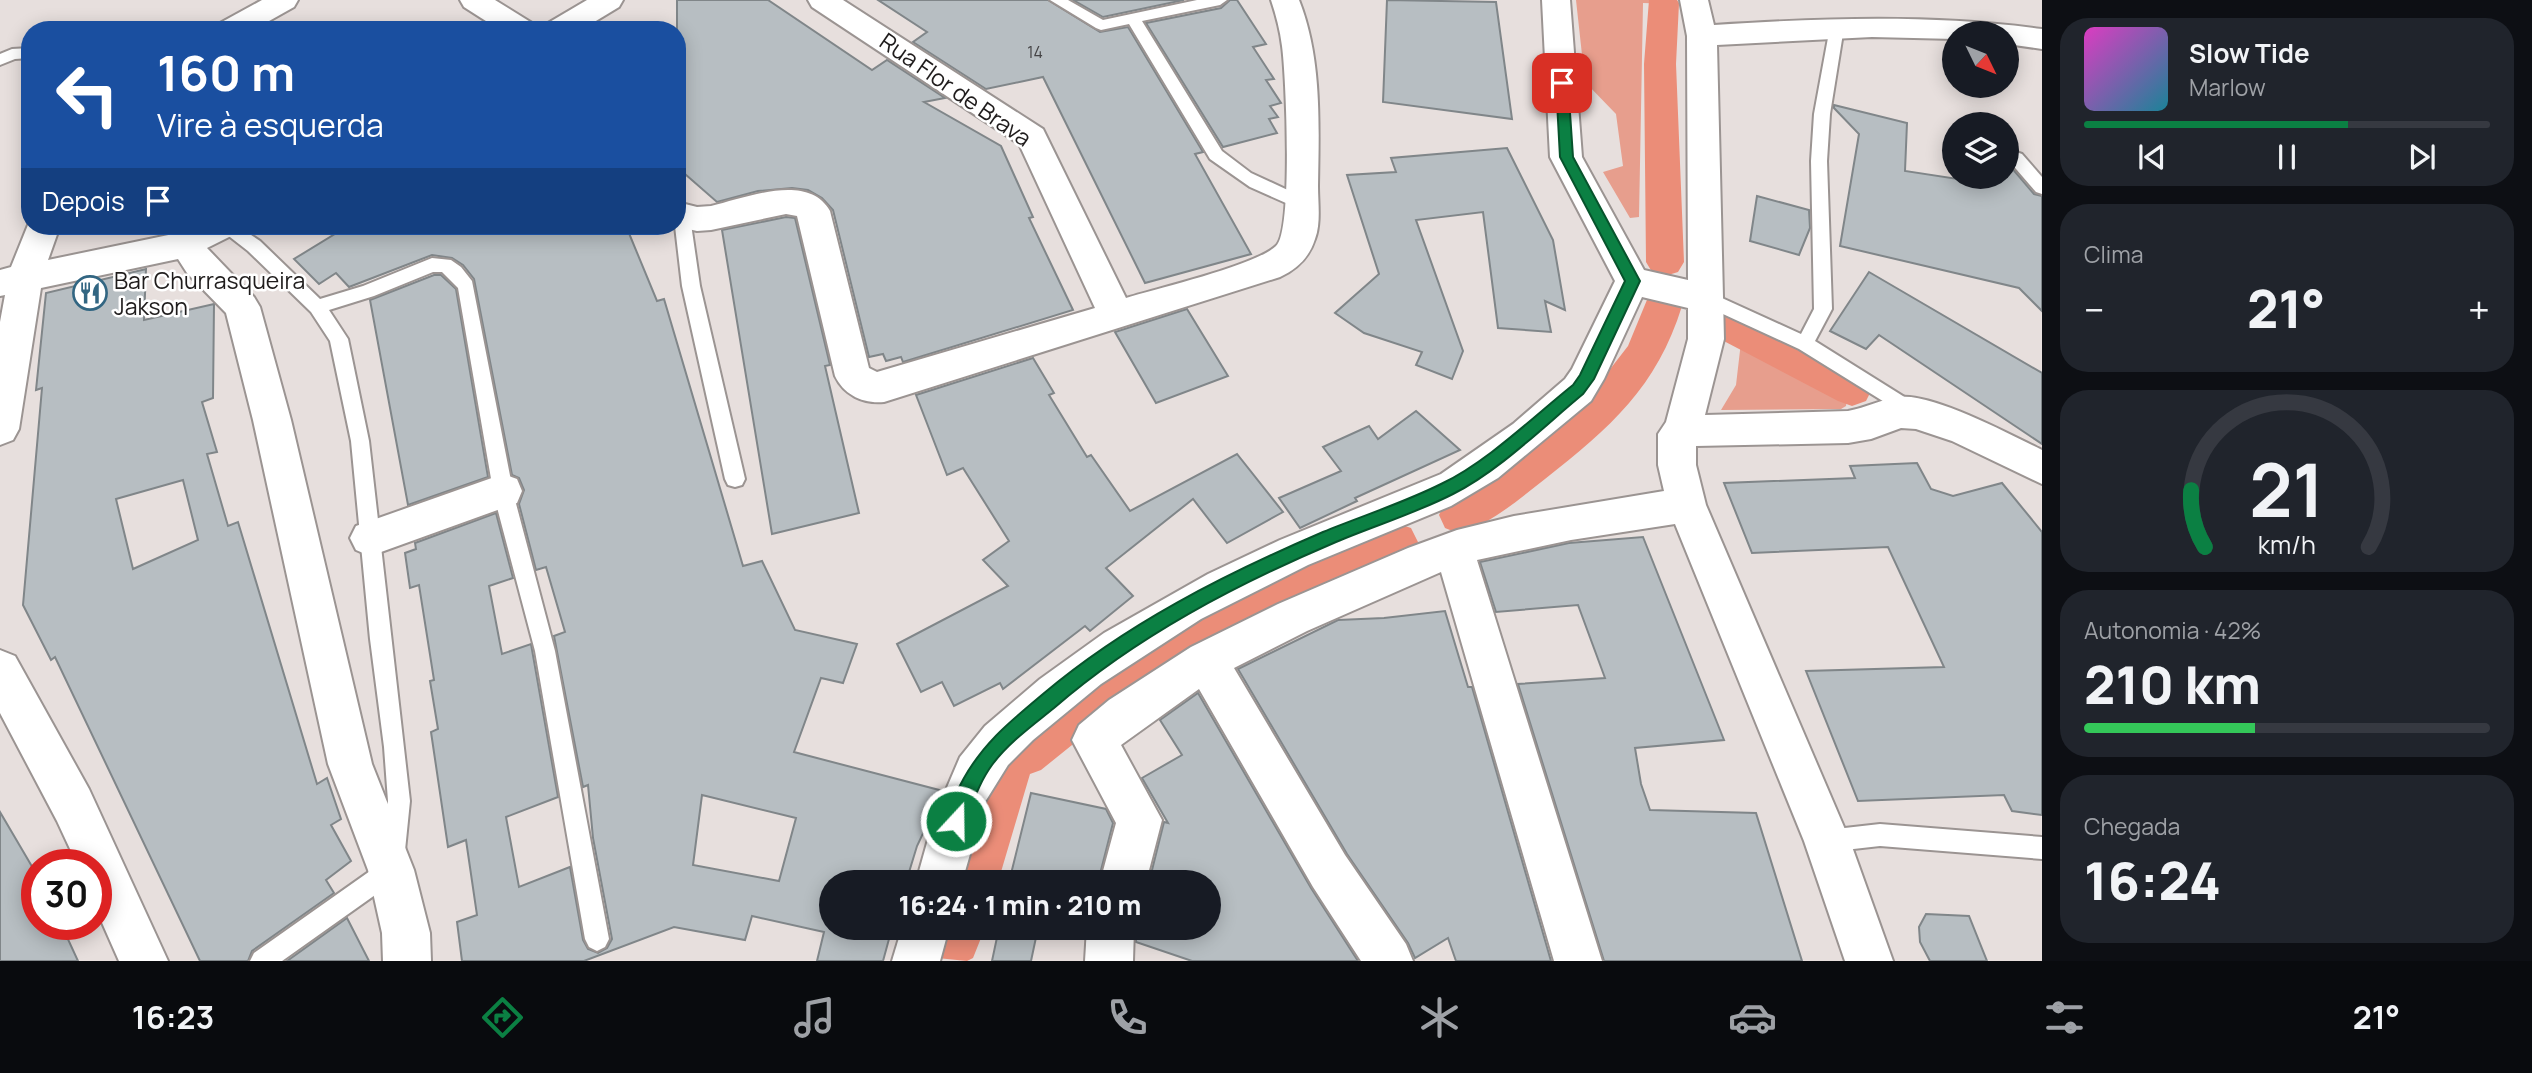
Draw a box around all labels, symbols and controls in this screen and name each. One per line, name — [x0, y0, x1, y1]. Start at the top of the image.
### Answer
north arrow — [1942, 21, 2020, 98]
map controls — [1942, 21, 2019, 189]
street label: Rua Flor de Brava — [874, 25, 1038, 153]
text: Slow Tide — [2189, 35, 2310, 71]
text: 160 m — [157, 39, 295, 106]
house number: 14 — [1027, 41, 1043, 63]
icon: left — [42, 49, 133, 140]
pin — [1532, 53, 1592, 113]
icon: arrive — [1543, 64, 1581, 102]
text: Marlow — [2189, 71, 2266, 103]
text: Vire à esquerda — [157, 103, 384, 147]
button: layers — [1942, 112, 2019, 189]
icon: previous — [2133, 138, 2171, 176]
icon: pause — [2268, 138, 2306, 176]
icon: next — [2403, 138, 2441, 176]
icon: arrive — [139, 182, 177, 220]
text: Depois — [42, 183, 125, 219]
text: Clima — [2084, 238, 2143, 270]
place label: Bar Churrasqueira Jakson — [114, 264, 305, 322]
text: 21° — [2247, 273, 2326, 344]
restaurant icon: Bar Churrasqueira Jakson — [71, 274, 109, 312]
text: − — [2084, 283, 2105, 335]
text: + — [2468, 283, 2490, 335]
text: 21 — [2249, 439, 2325, 539]
text: km/h — [2258, 526, 2316, 561]
text: Autonomia · 42% — [2084, 614, 2261, 646]
text: 210 km — [2084, 649, 2261, 720]
position arrow — [919, 784, 993, 858]
text: Chegada — [2084, 810, 2180, 842]
text: 16:24 — [2084, 845, 2221, 916]
speed limit sign: 30 — [21, 849, 112, 940]
text: 16:24 · 1 min · 210 m — [899, 887, 1141, 923]
icon: directions — [478, 993, 527, 1042]
icon: music — [790, 993, 839, 1042]
icon: phone — [1103, 993, 1152, 1042]
icon: climate — [1415, 993, 1464, 1042]
icon: car — [1728, 993, 1777, 1042]
icon: filters — [2040, 993, 2089, 1042]
text: 16:23 — [132, 995, 214, 1039]
text: 21° — [2353, 995, 2400, 1039]

